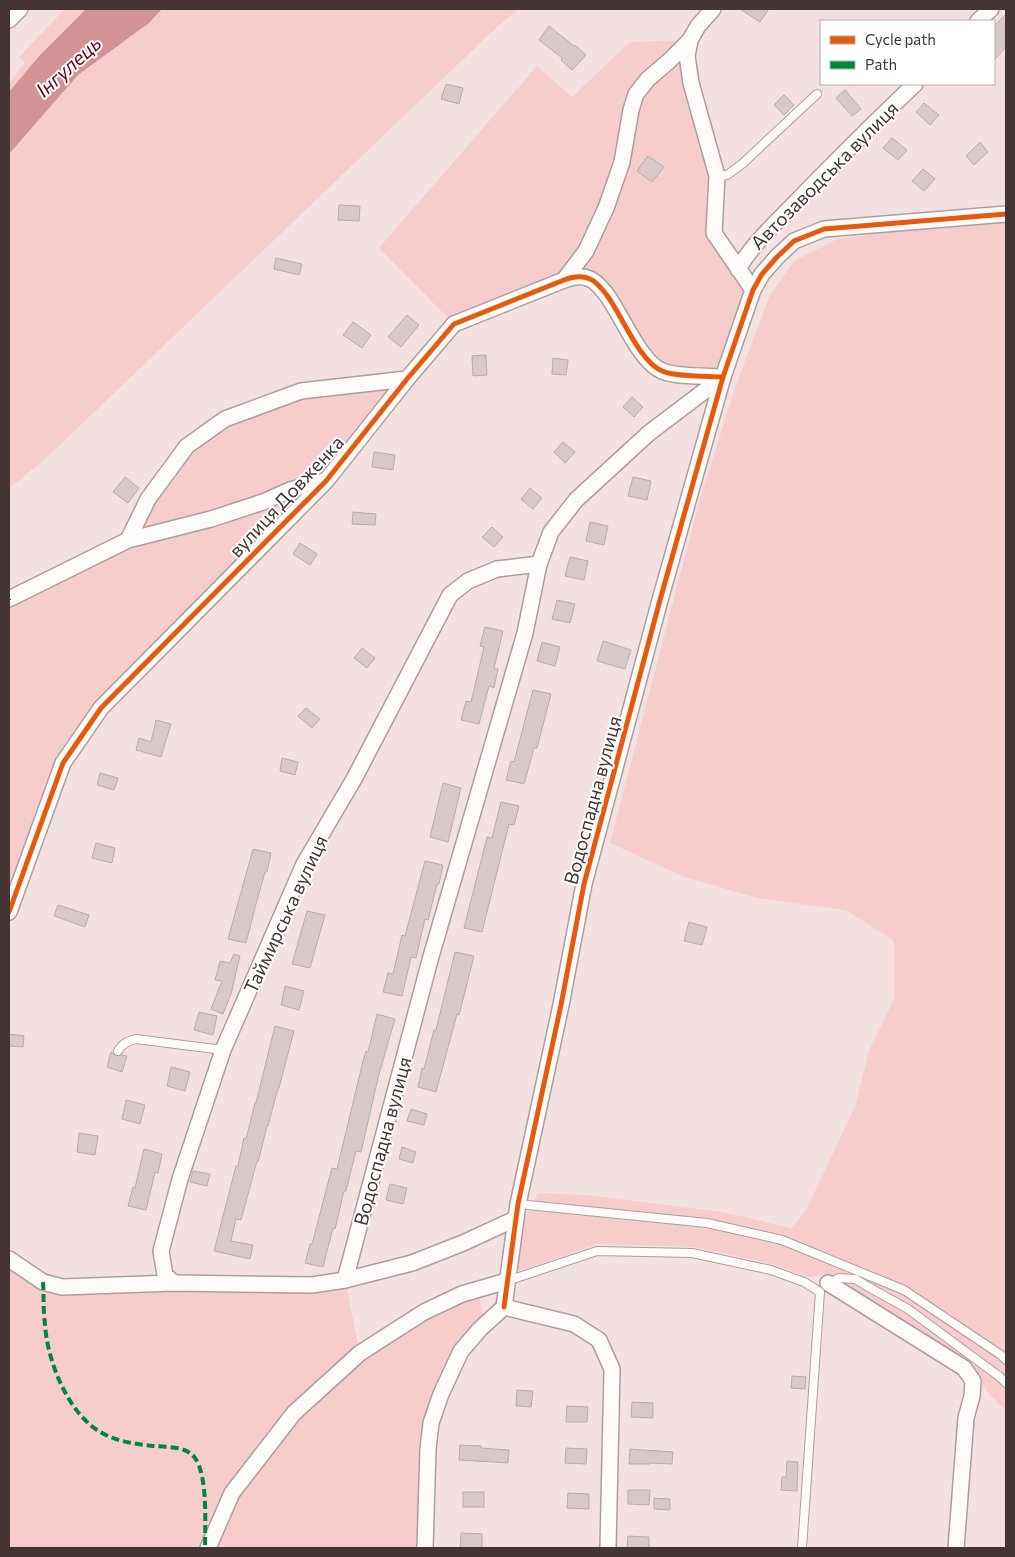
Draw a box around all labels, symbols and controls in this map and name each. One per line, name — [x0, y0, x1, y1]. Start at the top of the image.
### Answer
legend — [820, 20, 995, 85]
water label: Інгулець — [30, 30, 106, 102]
text: Cycle path — [865, 30, 936, 48]
text: Path — [865, 55, 897, 73]
street label: Автозаводська вулиця — [745, 96, 903, 254]
street label: вулиця Довженка — [224, 431, 348, 561]
street label: Водоспадна вулиця — [558, 713, 626, 887]
street label: Таймирська вулиця — [238, 831, 332, 997]
street label: Водоспадна вулиця — [348, 1054, 416, 1228]

